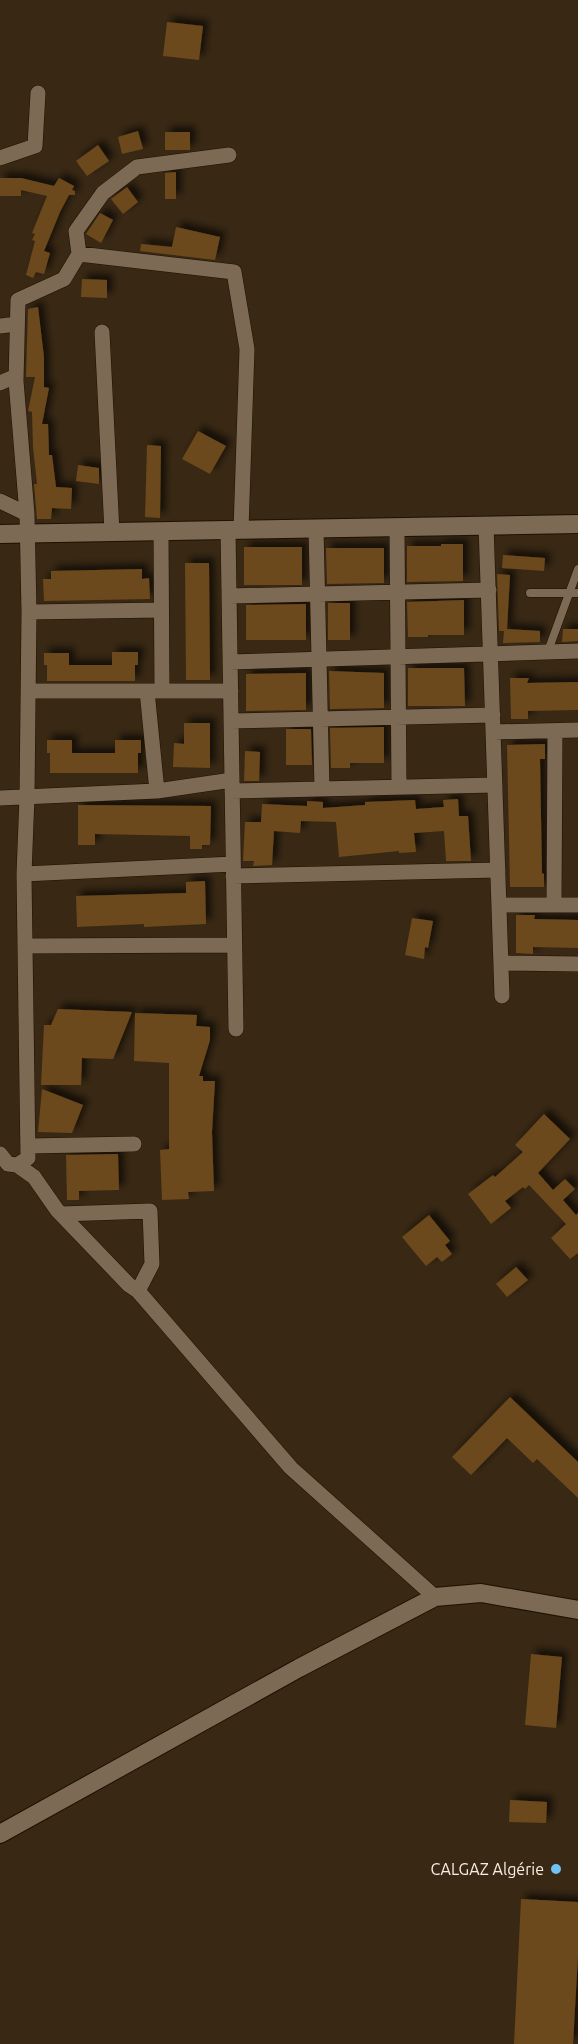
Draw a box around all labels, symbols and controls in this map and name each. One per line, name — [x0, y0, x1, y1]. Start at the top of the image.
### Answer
place label: CALGAZ Algérie — [430, 1860, 544, 1878]
marker: CALGAZ Algérie — [549, 1862, 563, 1876]

